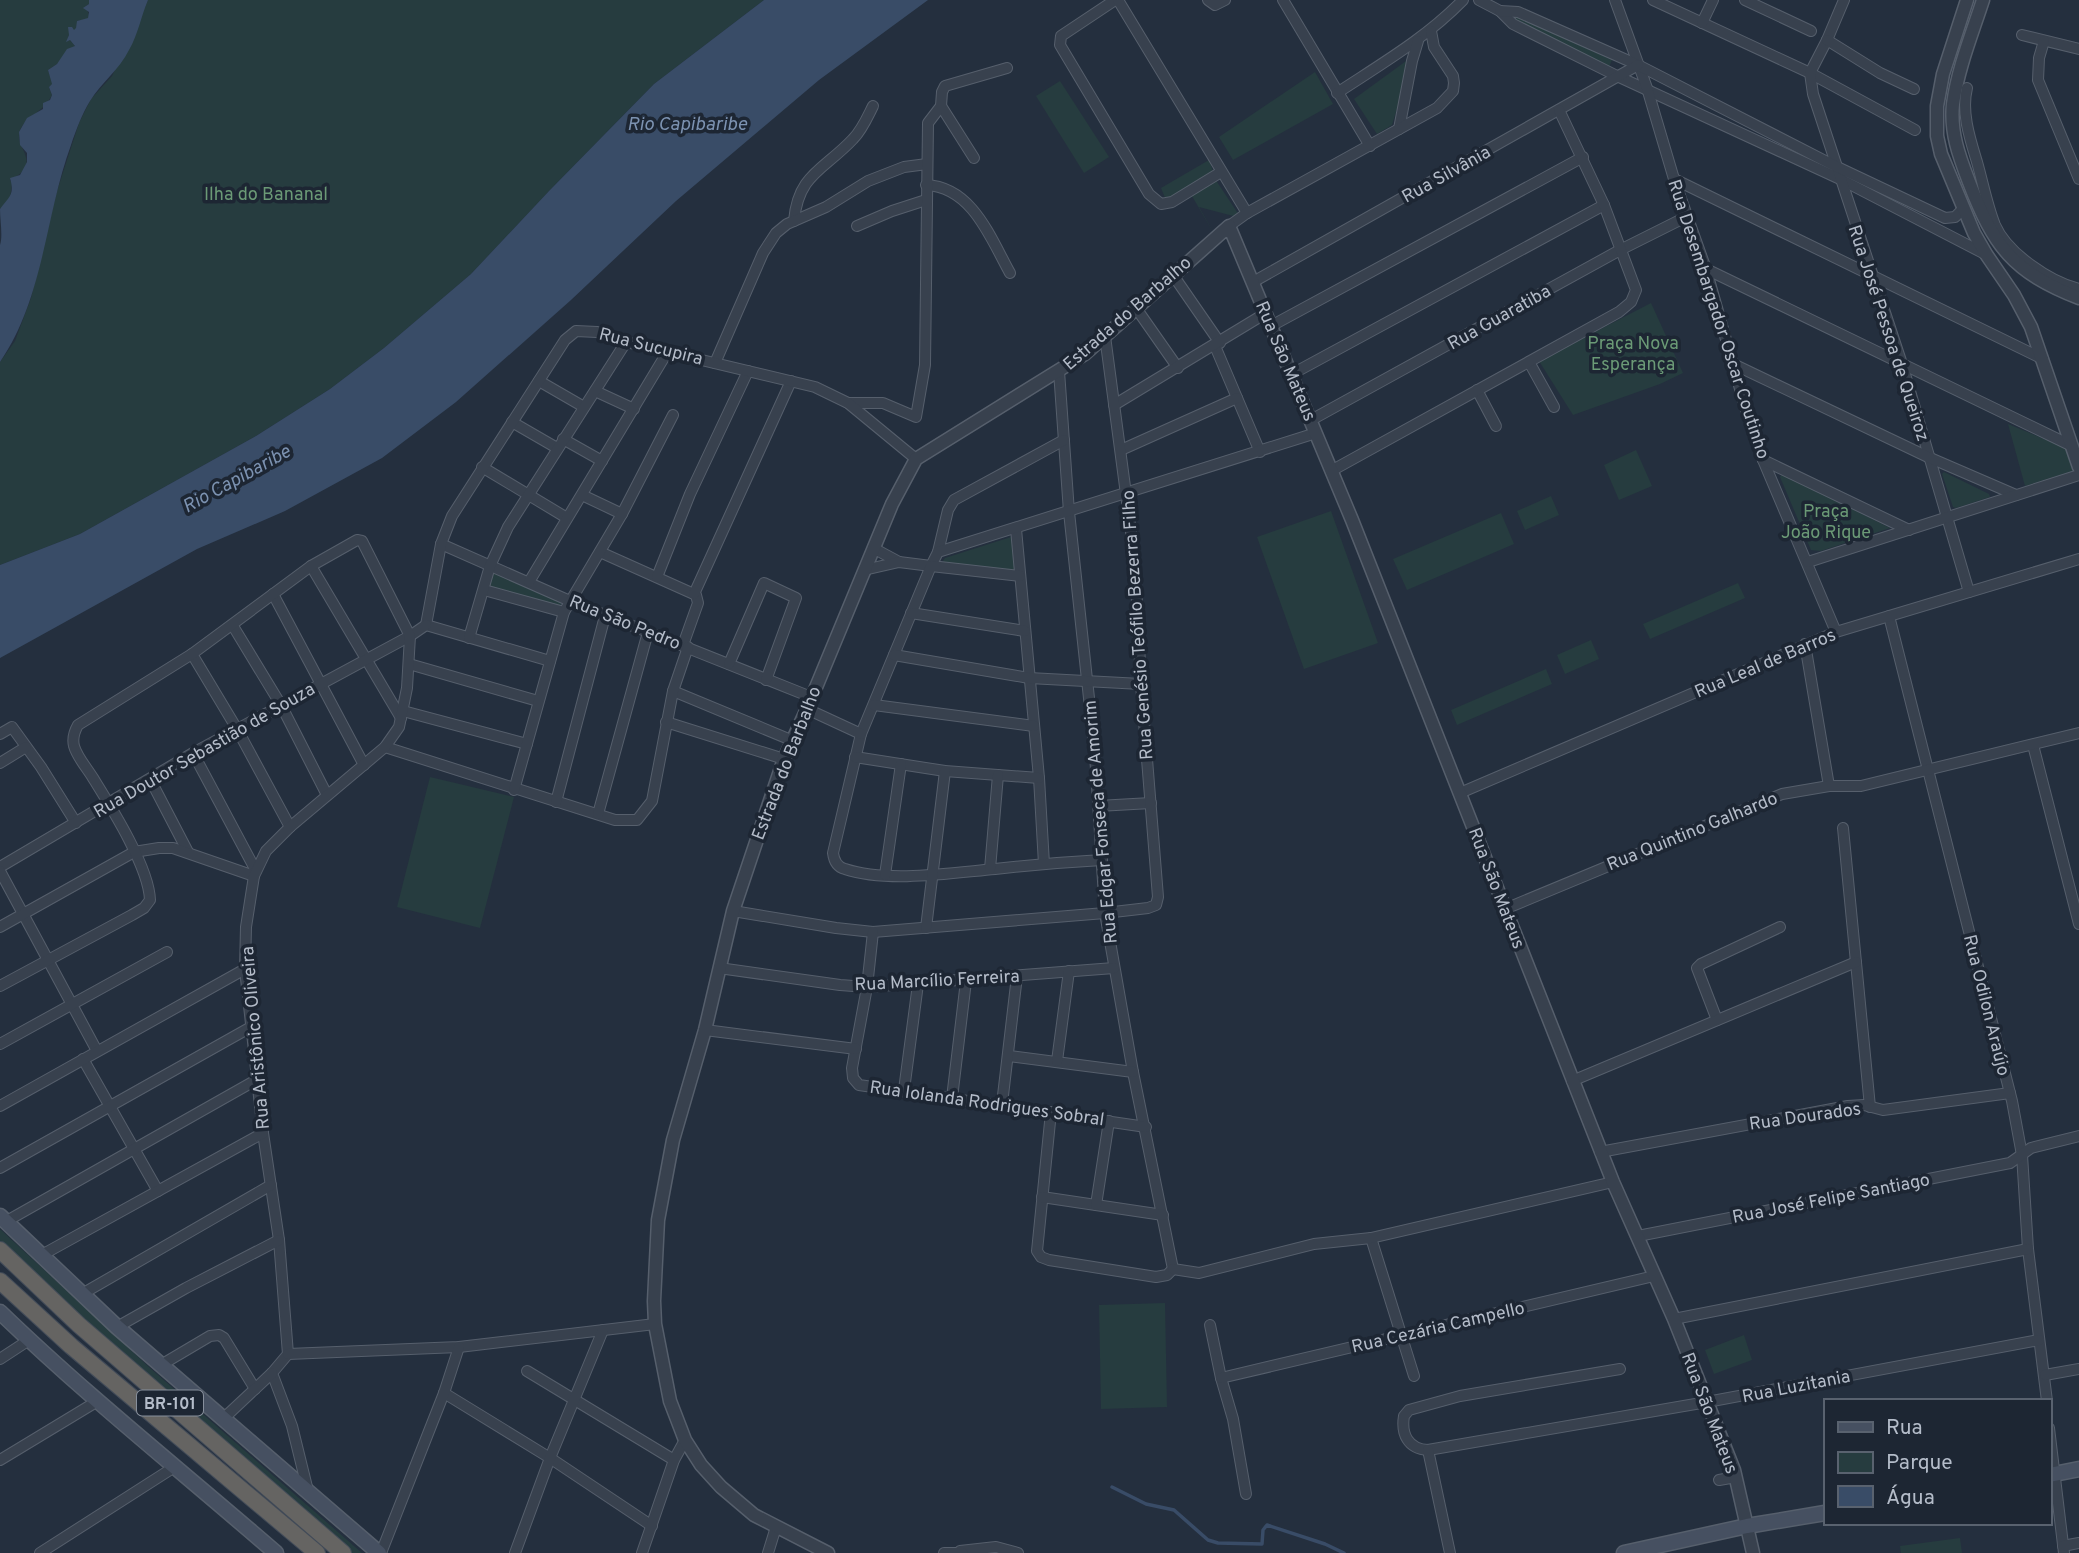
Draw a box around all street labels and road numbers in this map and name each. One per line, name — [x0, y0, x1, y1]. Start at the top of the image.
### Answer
street label: Rua Silvânia — [1398, 141, 1495, 209]
street label: Rua Desembargador Oscar Coutinho — [1661, 177, 1774, 462]
street label: Rua José Pessoa de Queiroz — [1842, 222, 1933, 445]
street label: Estrada do Barbalho — [1059, 252, 1197, 376]
street label: Rua Guaratiba — [1444, 280, 1555, 356]
street label: Rua São Mateus — [1249, 298, 1320, 425]
street label: Rua Sucupira — [596, 323, 705, 371]
street label: Rua Genésio Teófilo Bezerra Filho — [1118, 489, 1159, 761]
street label: Rua São Pedro — [565, 591, 684, 656]
street label: Rua Leal de Barros — [1692, 624, 1840, 705]
street label: Rua Doutor Sebastião de Souza — [90, 678, 320, 824]
street label: Estrada do Barbalho — [747, 683, 827, 844]
street label: Rua Edgar Fonseca de Amorim — [1079, 699, 1124, 945]
street label: Rua Quintino Galhardo — [1604, 788, 1781, 877]
street label: Rua São Mateus — [1462, 825, 1529, 953]
street label: Rua Odilon Araújo — [1957, 932, 2014, 1078]
street label: Rua Aristônico Oliveira — [237, 945, 276, 1130]
street label: Rua Marcílio Ferreira — [854, 966, 1020, 997]
street label: Rua Iolanda Rodrigues Sobral — [868, 1077, 1106, 1132]
street label: Rua Dourados — [1748, 1098, 1863, 1137]
street label: Rua José Felipe Santiago — [1731, 1169, 1932, 1230]
street label: Rua Cezária Campello — [1349, 1297, 1527, 1360]
street label: Rua São Mateus — [1675, 1350, 1742, 1478]
street label: Rua Luzitania — [1740, 1366, 1852, 1409]
road number: BR-101 — [137, 1390, 203, 1415]

